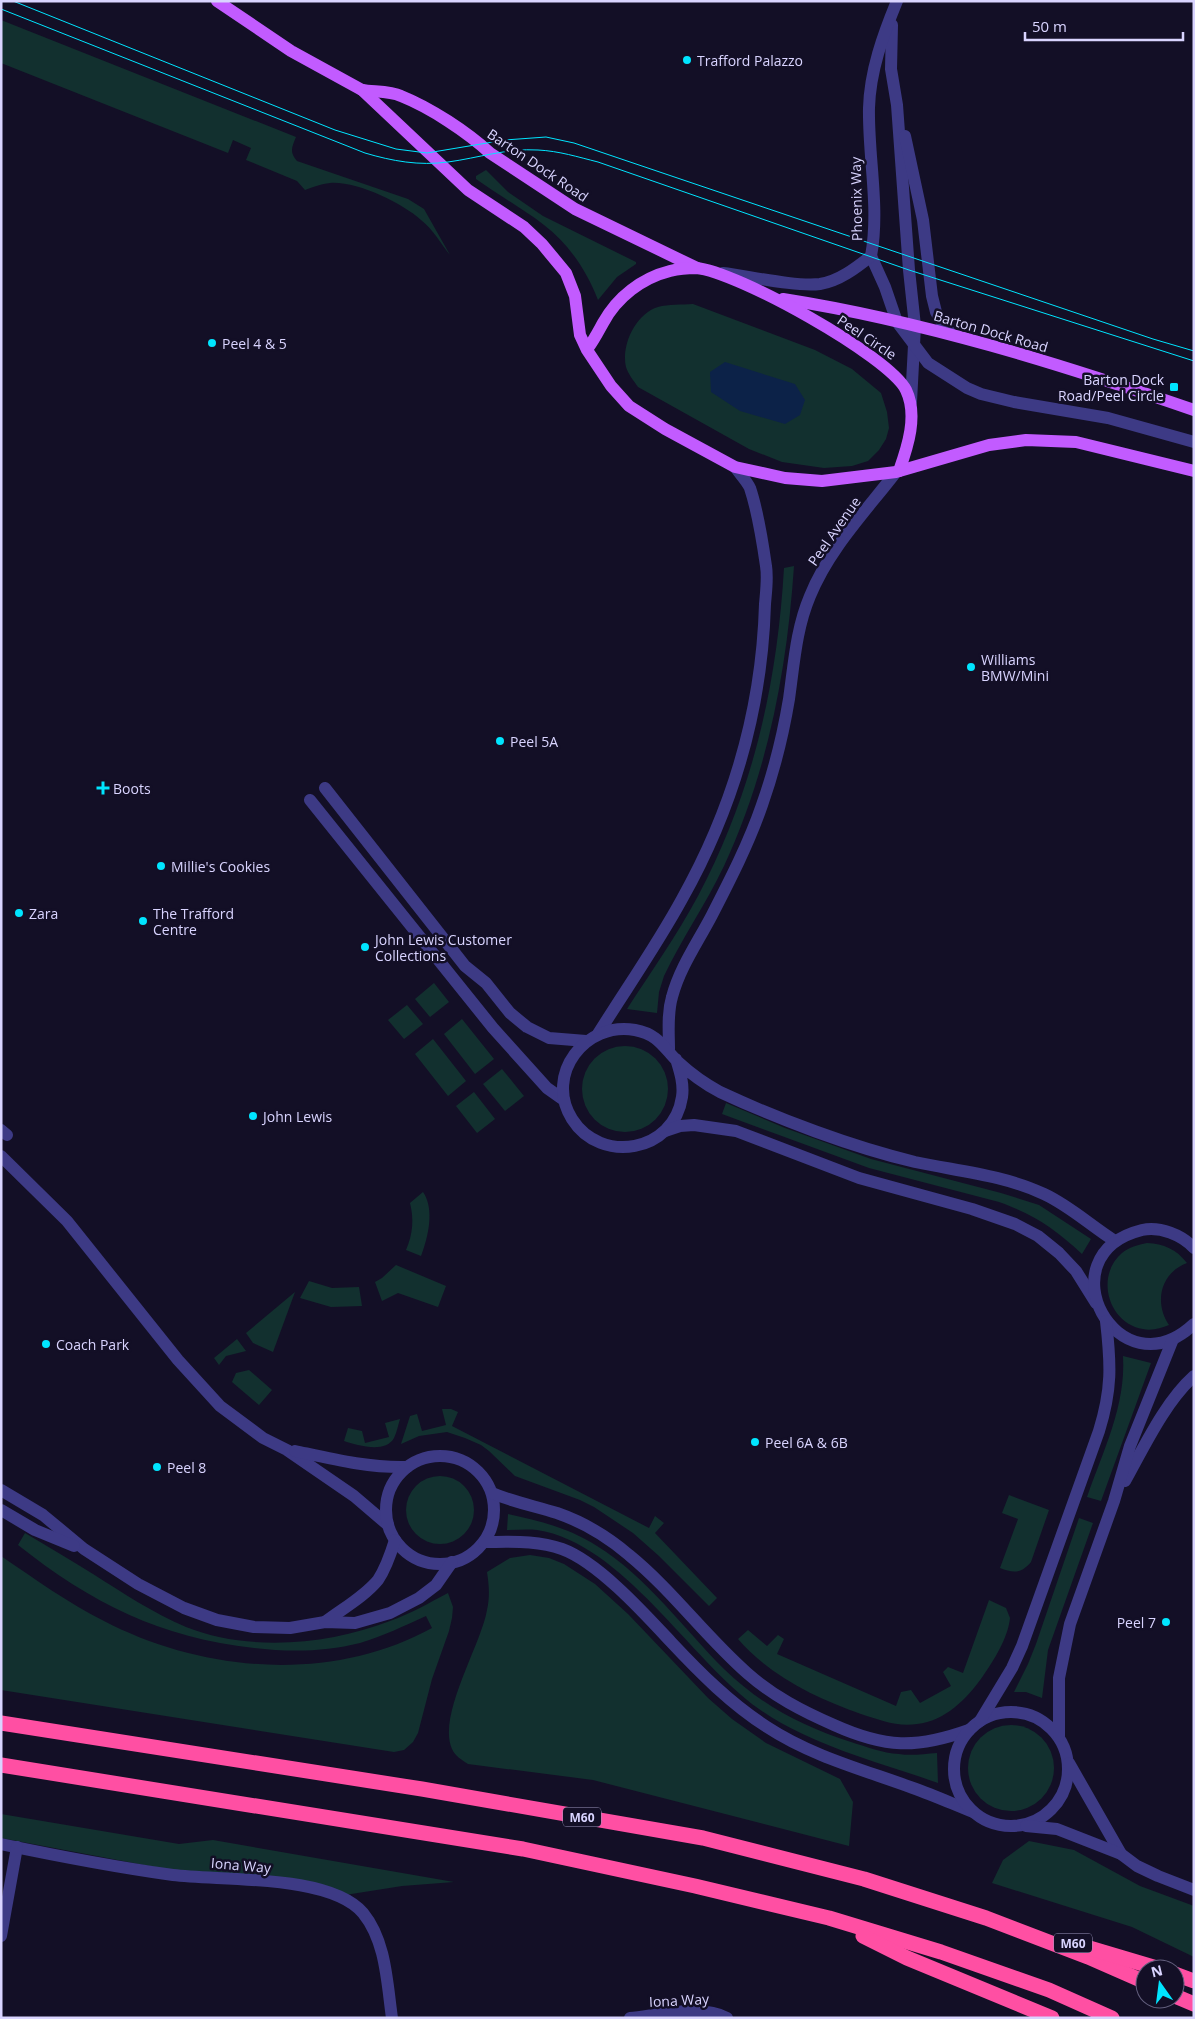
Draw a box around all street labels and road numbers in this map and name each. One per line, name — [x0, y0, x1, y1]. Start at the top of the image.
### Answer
street label: Barton Dock Road — [484, 124, 592, 206]
street label: Phoenix Way — [846, 156, 866, 241]
street label: Barton Dock Road — [932, 306, 1050, 356]
street label: Peel Circle — [834, 310, 900, 364]
street label: Peel Avenue — [803, 493, 865, 569]
road number: M60 — [563, 1808, 601, 1826]
street label: Iona Way — [210, 1853, 273, 1877]
road number: M60 — [1054, 1934, 1092, 1952]
street label: Iona Way — [649, 1989, 710, 2011]

